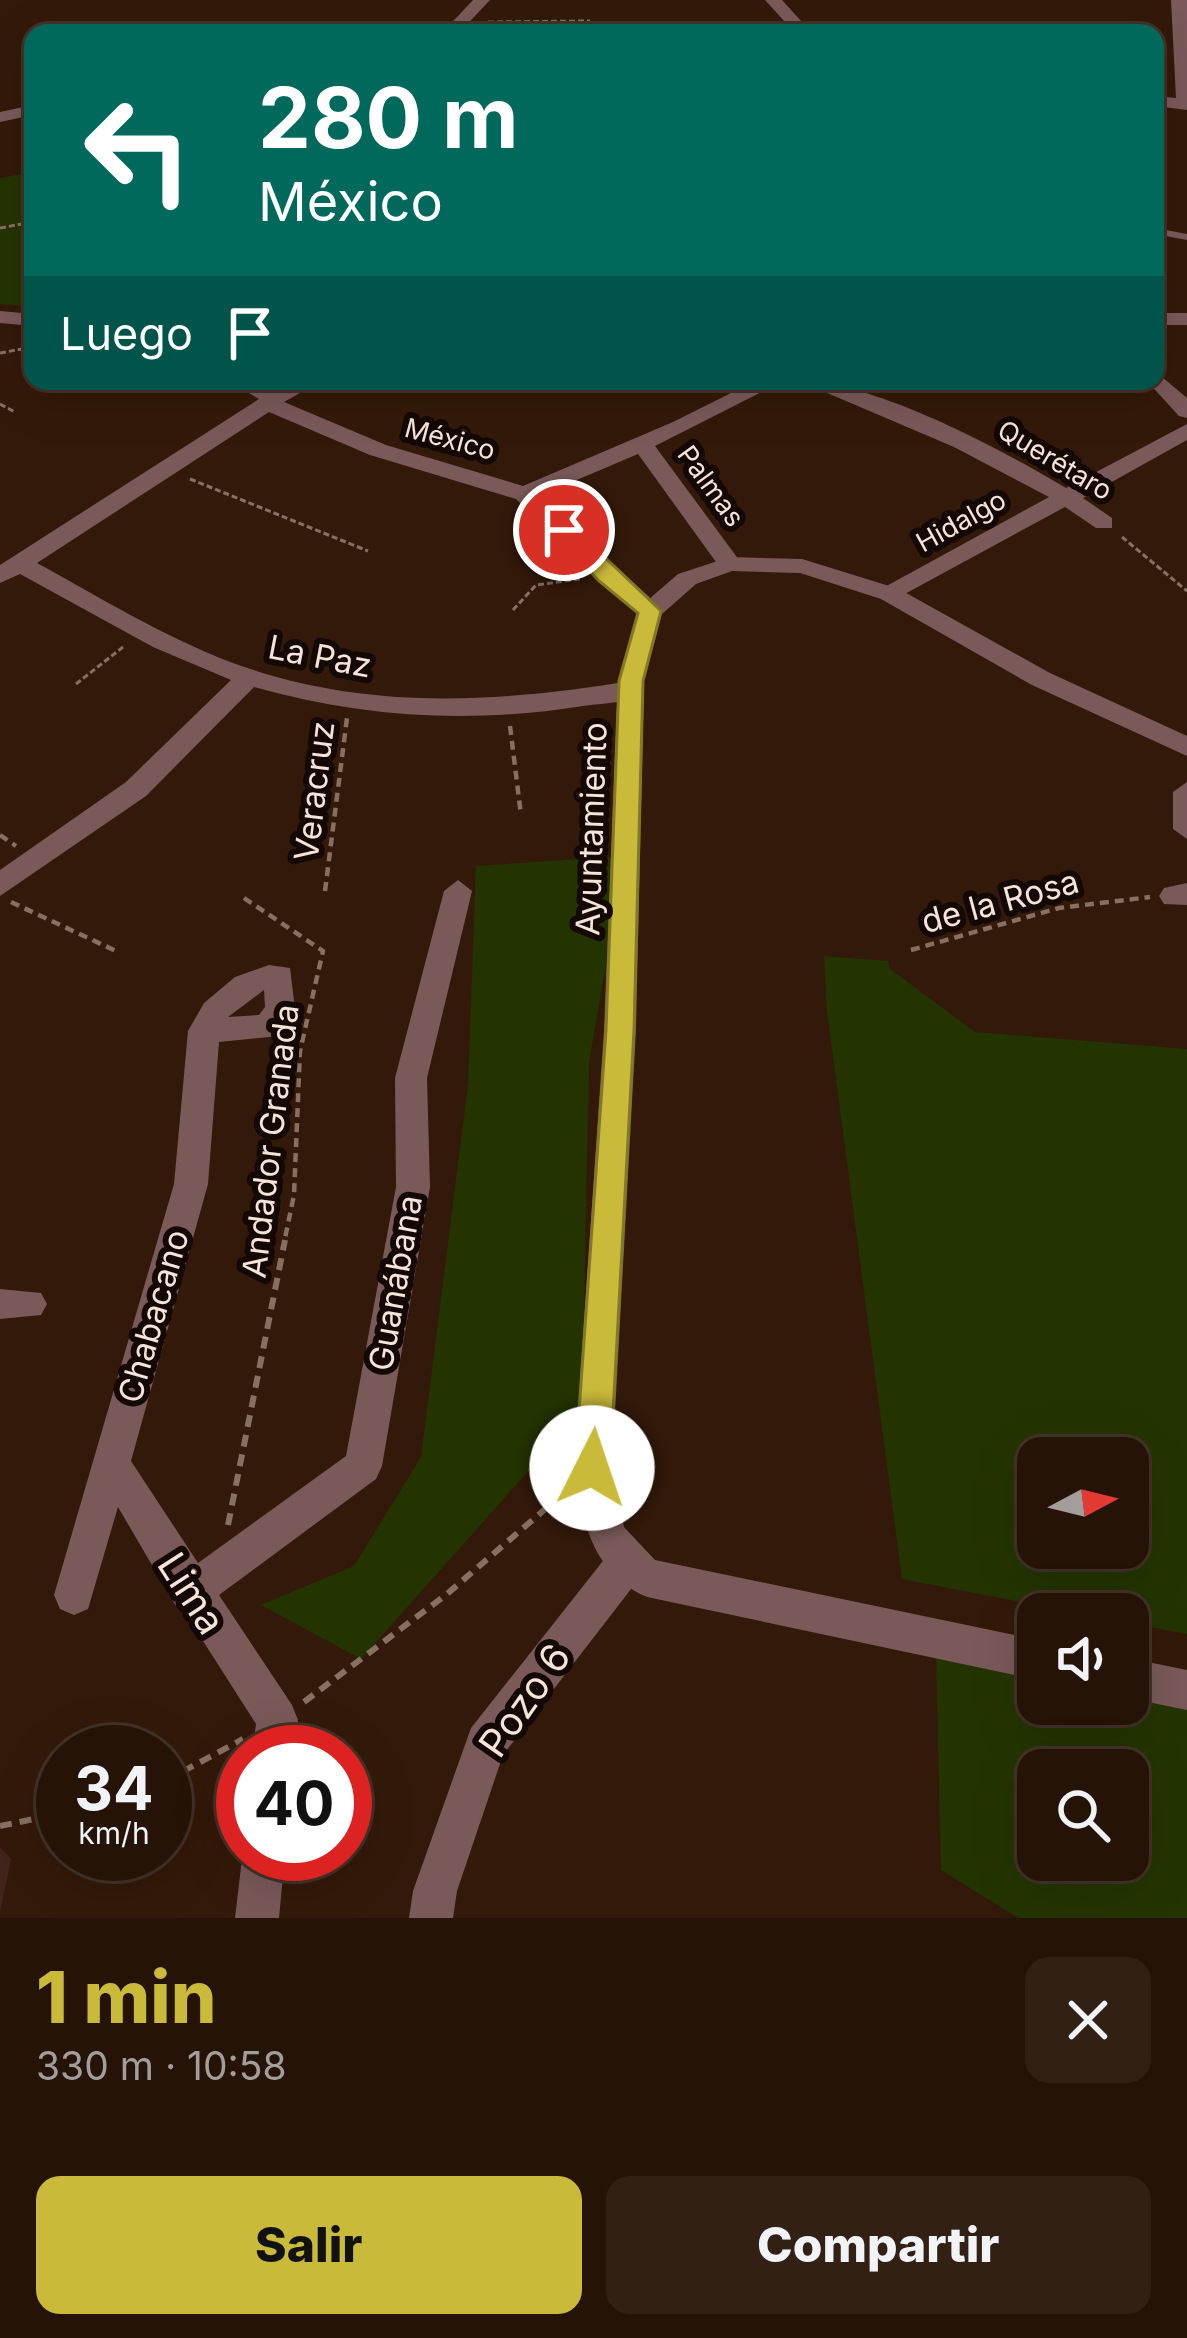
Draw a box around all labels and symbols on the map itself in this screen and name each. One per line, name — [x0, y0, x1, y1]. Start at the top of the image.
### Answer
street label: México — [401, 411, 499, 467]
street label: Querétaro — [992, 413, 1118, 507]
street label: Palmas — [671, 439, 751, 533]
pin — [513, 479, 615, 581]
street label: Hidalgo — [910, 483, 1012, 559]
street label: La Paz — [265, 626, 375, 686]
street label: Veracruz — [286, 719, 342, 863]
street label: Ayuntamiento — [567, 722, 615, 936]
street label: de la Rosa — [917, 861, 1083, 941]
street label: Andador Granada — [233, 1002, 307, 1280]
street label: Guanábana — [360, 1192, 430, 1374]
street label: Chabacano — [109, 1225, 197, 1407]
position arrow — [529, 1405, 655, 1531]
north arrow — [1017, 1437, 1149, 1569]
street label: Lima — [148, 1543, 236, 1643]
street label: Pozo 6 — [468, 1634, 580, 1766]
speed limit sign: 40 — [216, 1725, 372, 1881]

